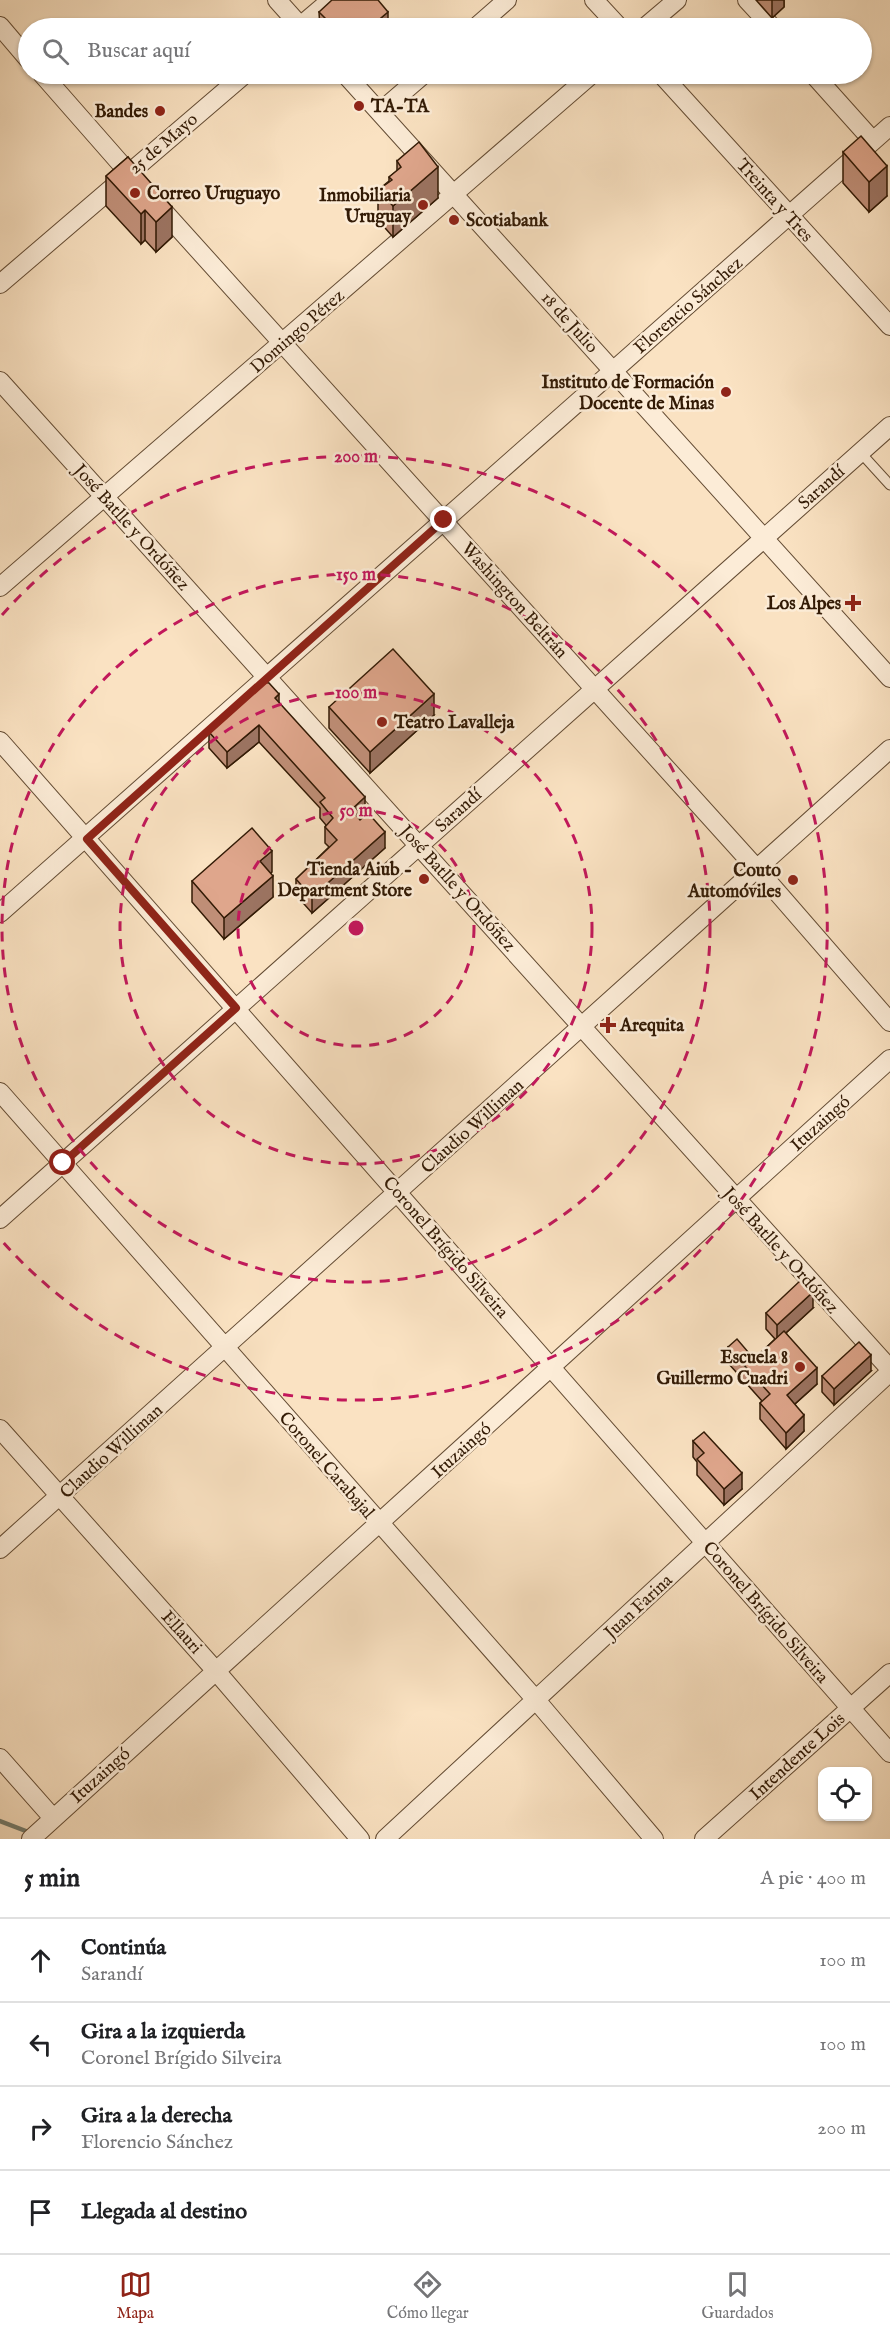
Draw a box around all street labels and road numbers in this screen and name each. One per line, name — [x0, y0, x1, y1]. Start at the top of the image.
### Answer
street label: 25 de Mayo — [125, 108, 204, 180]
street label: Treinta y Tres — [730, 154, 817, 248]
street label: Florencio Sánchez — [630, 253, 748, 360]
street label: Domingo Pérez — [246, 285, 350, 379]
street label: 18 de Julio — [535, 287, 603, 359]
street label: José Batlle y Ordóñez — [67, 458, 194, 596]
street label: Sarandí — [794, 460, 851, 515]
street label: Washington Beltrán — [456, 538, 572, 664]
street label: Sarandí — [431, 783, 488, 838]
street label: José Batlle y Ordóñez — [393, 819, 520, 957]
street label: Claudio Williman — [417, 1075, 530, 1179]
street label: Ituzaingó — [786, 1091, 856, 1157]
street label: Coronel Brígido Silveira — [377, 1172, 513, 1324]
street label: José Batlle y Ordóñez — [716, 1181, 843, 1319]
street label: Claudio Williman — [56, 1400, 169, 1504]
street label: Coronel Carabajal — [273, 1408, 379, 1524]
street label: Ituzaingó — [427, 1418, 497, 1484]
street label: Coronel Brígido Silveira — [697, 1537, 833, 1689]
street label: Juan Farina — [599, 1569, 678, 1646]
street label: Ellauri — [155, 1606, 207, 1660]
street label: Intendente Lois — [745, 1708, 851, 1806]
street label: Ituzaingó — [66, 1743, 136, 1809]

